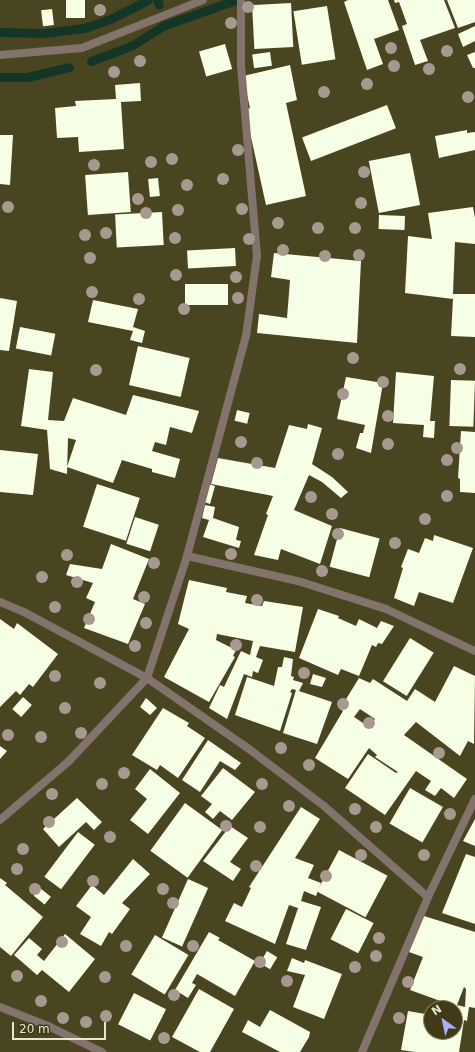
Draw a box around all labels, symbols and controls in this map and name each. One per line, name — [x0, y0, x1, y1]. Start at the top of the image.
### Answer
north arrow — [423, 1000, 463, 1040]
text: N — [429, 1002, 444, 1018]
scale bar — [14, 1014, 108, 1040]
text: 20 m — [19, 1022, 50, 1036]

